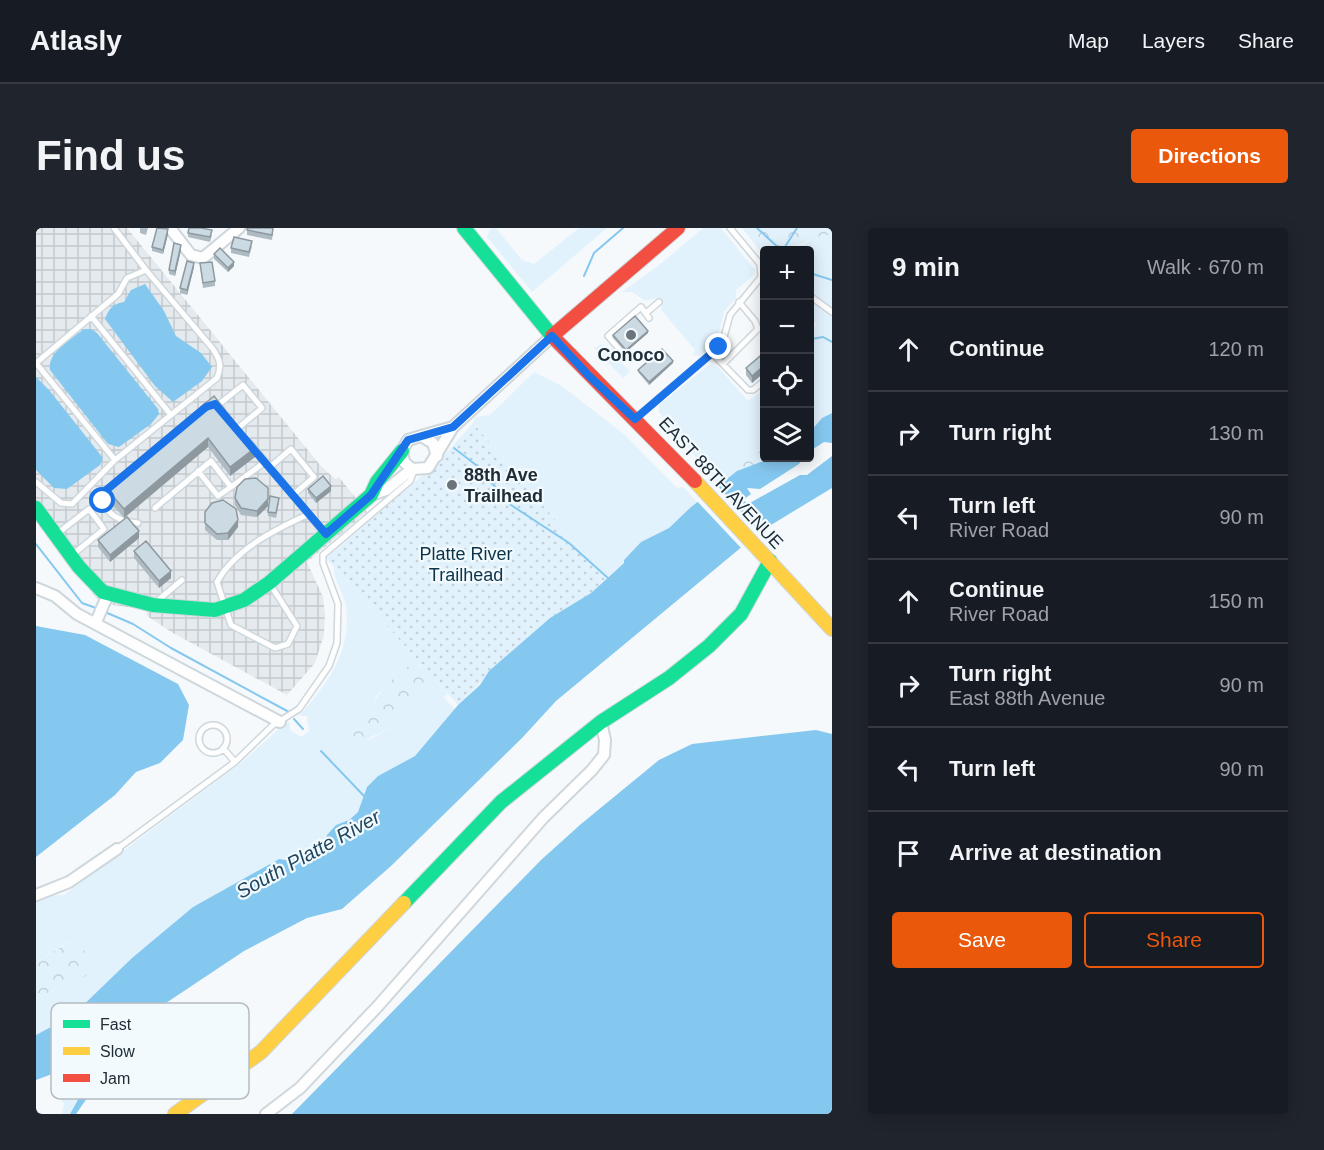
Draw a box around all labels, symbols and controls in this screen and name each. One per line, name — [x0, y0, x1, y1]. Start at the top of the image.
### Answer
text: Atlasly — [30, 25, 122, 56]
text: Map — [1068, 29, 1109, 52]
text: Layers — [1142, 29, 1205, 52]
text: Share — [1238, 29, 1294, 52]
button: Directions — [1131, 129, 1288, 183]
text: Find us — [36, 132, 185, 179]
map controls — [760, 246, 814, 462]
button: + — [760, 246, 814, 300]
text: 9 min — [892, 252, 960, 282]
text: Walk · 670 m — [1147, 256, 1264, 278]
button: − — [760, 300, 814, 354]
marker: Conoco — [624, 328, 638, 342]
route end — [705, 333, 731, 359]
icon: ahead — [892, 333, 925, 366]
text: Continue — [949, 336, 1044, 361]
text: 120 m — [1208, 338, 1264, 360]
place label: Conoco — [598, 345, 665, 365]
button: locate — [760, 354, 814, 408]
button: layers — [760, 408, 814, 462]
street label: EAST 88TH AVENUE — [655, 413, 787, 553]
icon: right — [892, 417, 925, 450]
text: Turn right — [949, 420, 1051, 445]
text: 130 m — [1208, 422, 1264, 444]
place label: 88th Ave Trailhead — [464, 465, 543, 506]
marker: 88th Ave Trailhead — [445, 478, 459, 492]
route start — [89, 487, 115, 513]
text: Turn left — [949, 493, 1035, 518]
icon: left — [892, 501, 925, 534]
text: 90 m — [1220, 506, 1264, 528]
text: River Road — [949, 519, 1049, 541]
park label: Platte River Trailhead — [419, 544, 513, 585]
text: Continue — [949, 577, 1044, 602]
icon: ahead — [892, 585, 925, 618]
text: 150 m — [1208, 590, 1264, 612]
text: River Road — [949, 603, 1049, 625]
text: Turn right — [949, 661, 1051, 686]
icon: right — [892, 669, 925, 702]
text: 90 m — [1220, 674, 1264, 696]
text: East 88th Avenue — [949, 687, 1105, 709]
icon: left — [892, 753, 925, 786]
text: Turn left — [949, 756, 1035, 781]
text: 90 m — [1220, 758, 1264, 780]
water label: South Platte River — [232, 805, 385, 903]
icon: arrive — [892, 837, 925, 870]
text: Arrive at destination — [949, 840, 1162, 865]
button: Save — [892, 912, 1072, 968]
button: Share — [1084, 912, 1264, 968]
legend — [51, 1003, 249, 1099]
text: Fast — [100, 1016, 132, 1033]
text: Slow — [100, 1043, 135, 1060]
text: Jam — [100, 1070, 130, 1087]

